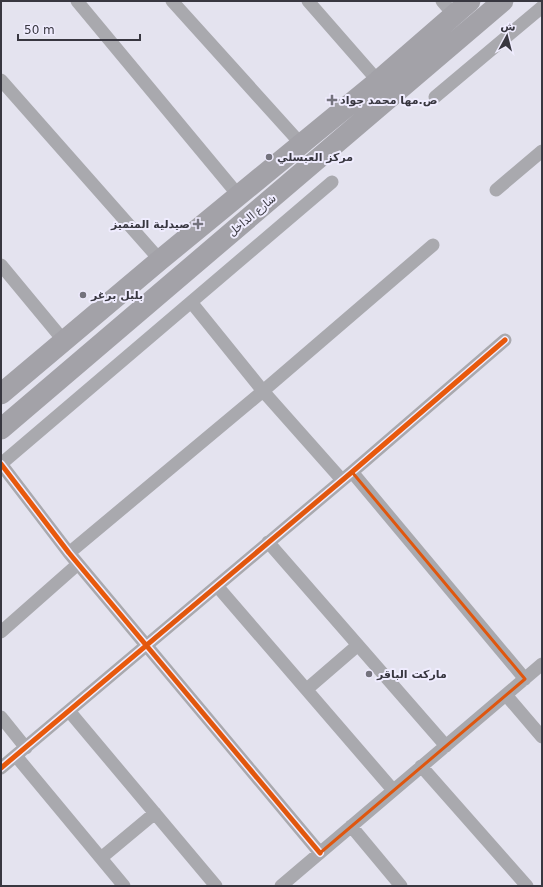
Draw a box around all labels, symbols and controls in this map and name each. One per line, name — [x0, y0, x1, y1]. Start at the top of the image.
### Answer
scale bar — [18, 16, 140, 42]
north arrow — [487, 16, 527, 56]
text: ش — [500, 19, 516, 34]
text: 50 m — [24, 23, 55, 37]
place label: ص.مها محمد جواد — [340, 94, 438, 107]
marker: ص.مها محمد جواد — [327, 95, 337, 105]
place label: مركز العبسلي — [277, 151, 353, 164]
marker: مركز العبسلي — [264, 152, 274, 162]
street label: شارع الداخل — [226, 192, 279, 239]
place label: صيدلية المتميز — [110, 218, 190, 231]
marker: صيدلية المتميز — [193, 219, 203, 229]
place label: بلبل برغر — [90, 289, 143, 302]
marker: بلبل برغر — [78, 290, 88, 300]
place label: ماركت الباقر — [376, 668, 447, 681]
marker: ماركت الباقر — [364, 669, 374, 679]

